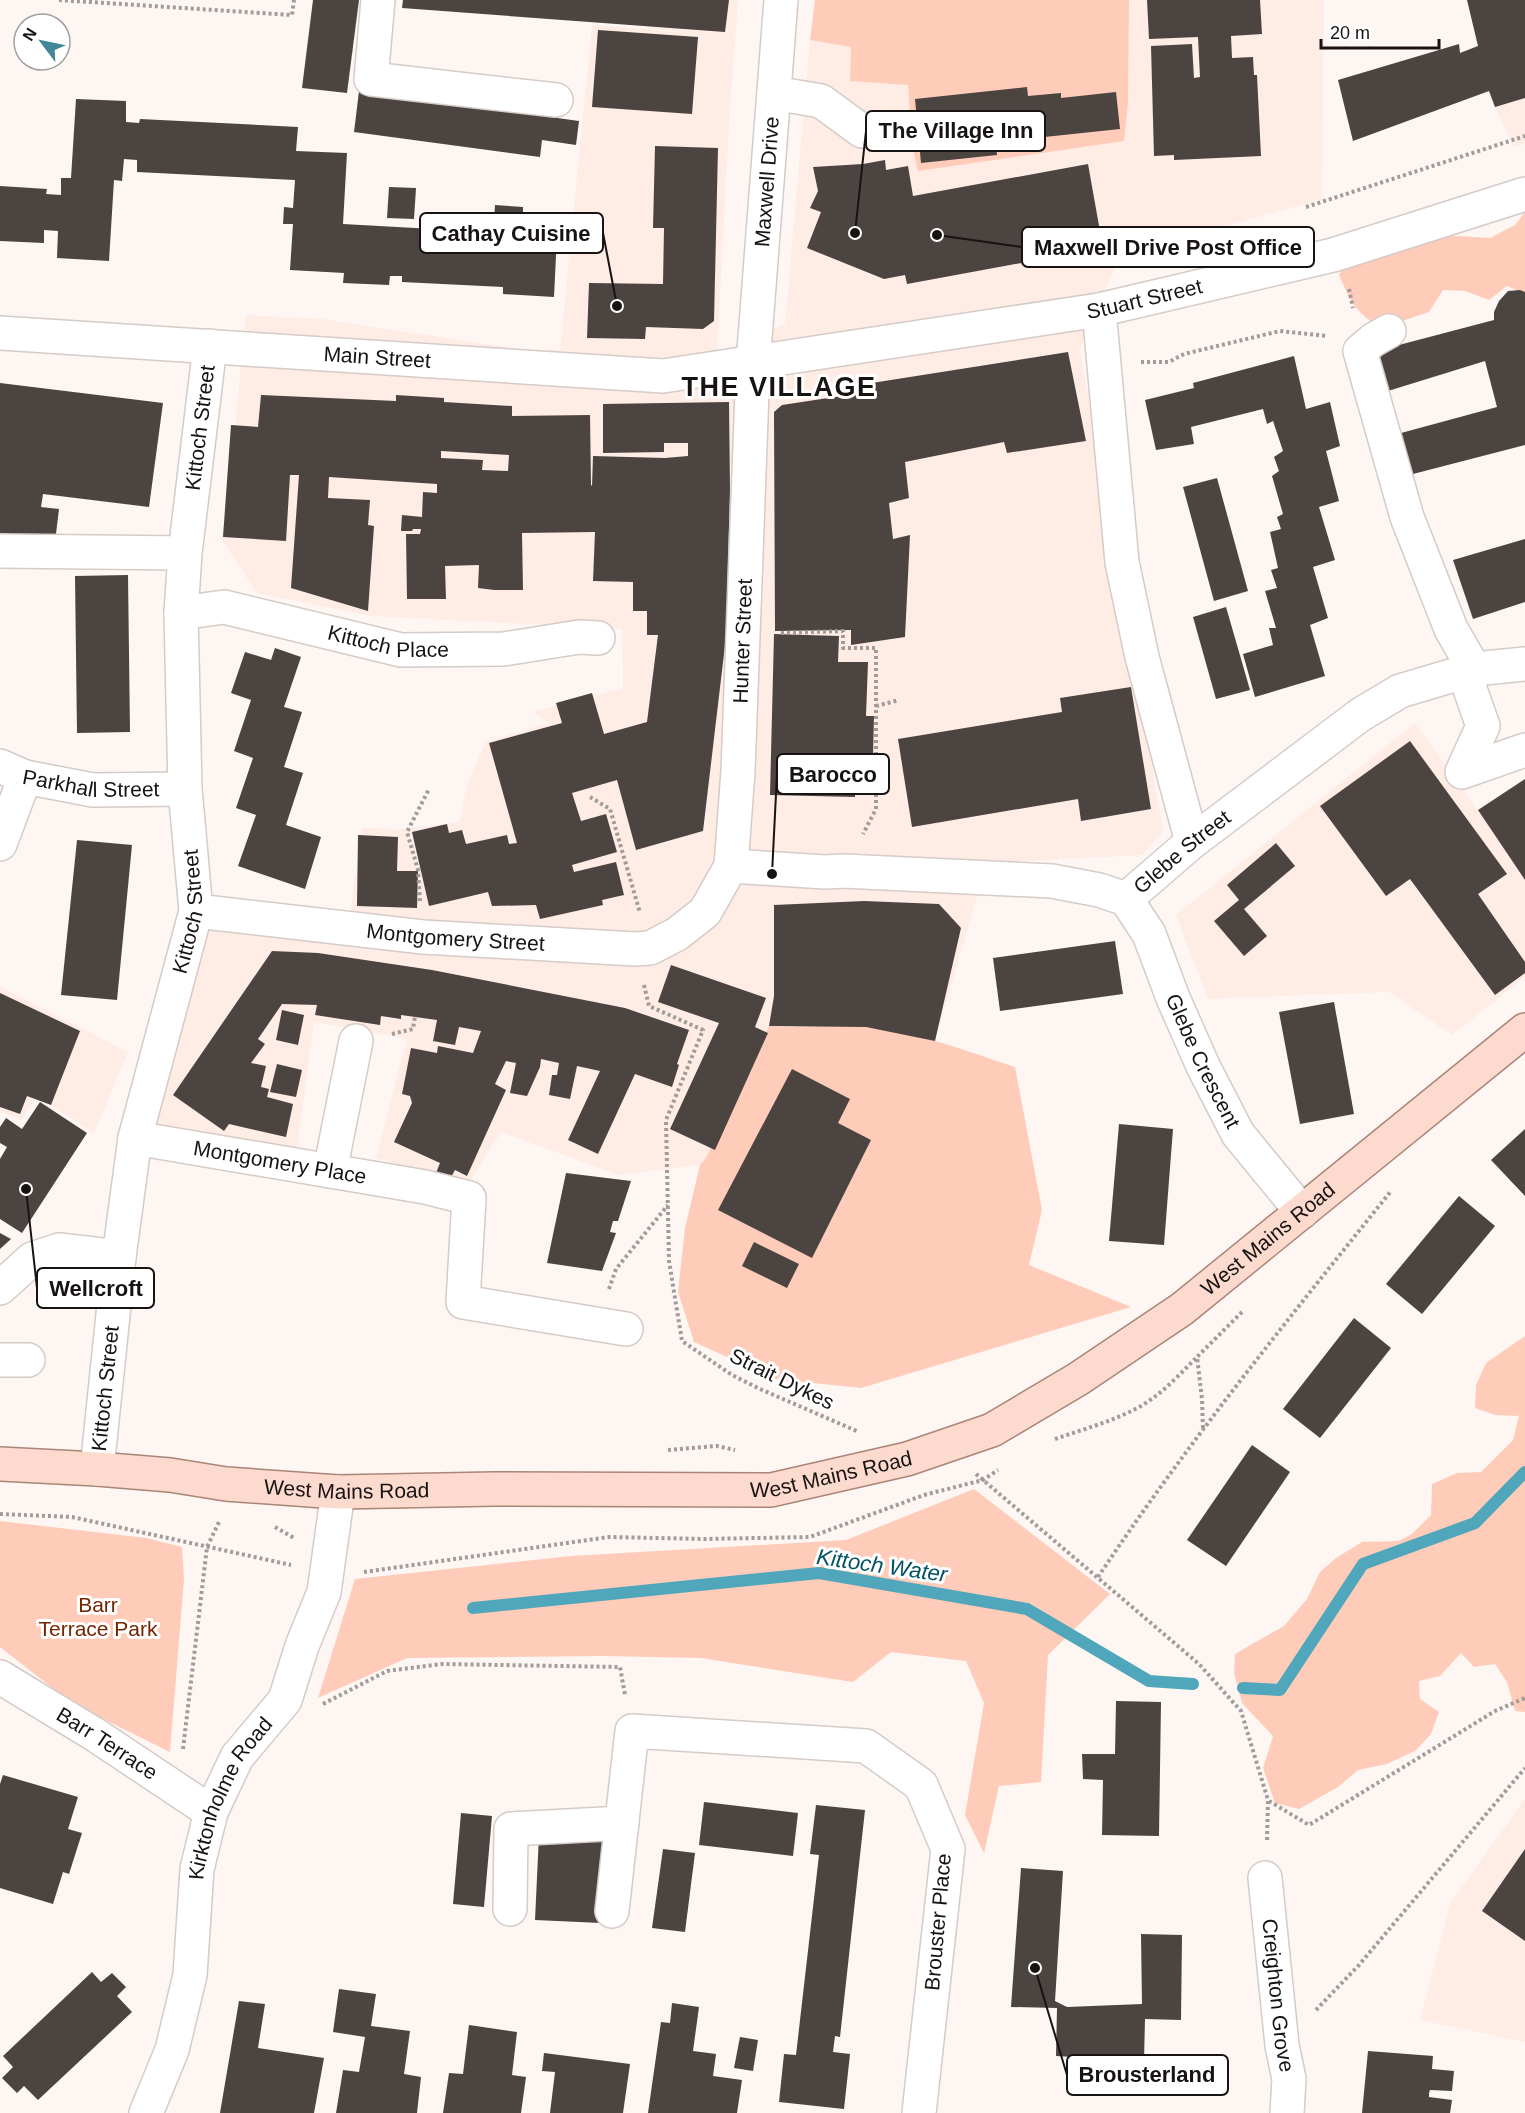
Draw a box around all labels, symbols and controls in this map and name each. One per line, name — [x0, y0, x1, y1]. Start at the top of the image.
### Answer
north arrow — [12, 12, 72, 72]
scale bar — [1321, 12, 1440, 50]
text: 20 m — [1330, 23, 1370, 43]
text: N — [19, 25, 40, 44]
callout: The Village Inn — [866, 111, 1045, 151]
street label: Maxwell Drive — [750, 116, 783, 248]
text: The Village Inn — [879, 118, 1033, 143]
callout: Cathay Cuisine — [420, 213, 603, 253]
text: Cathay Cuisine — [432, 221, 590, 246]
callout: Maxwell Drive Post Office — [1022, 227, 1314, 267]
text: Maxwell Drive Post Office — [1034, 235, 1302, 260]
street label: Stuart Street — [1085, 274, 1205, 323]
street label: Main Street — [323, 342, 432, 372]
street label: Kittoch Street — [181, 364, 219, 492]
district label: THE VILLAGE — [681, 372, 877, 402]
street label: Hunter Street — [728, 578, 756, 704]
street label: Kittoch Place — [326, 621, 449, 661]
callout: Barocco — [777, 754, 889, 794]
text: Barocco — [789, 762, 877, 787]
street label: Parkhall Street — [21, 765, 160, 801]
street label: Glebe Street — [1129, 805, 1235, 898]
street label: Kittoch Street — [168, 848, 207, 976]
street label: Montgomery Street — [365, 919, 546, 955]
street label: Glebe Crescent — [1162, 990, 1245, 1132]
street label: Montgomery Place — [192, 1136, 368, 1188]
street label: West Mains Road — [1196, 1177, 1339, 1300]
callout: Wellcroft — [37, 1268, 154, 1308]
text: Wellcroft — [49, 1276, 144, 1301]
street label: Kittoch Street — [87, 1324, 123, 1452]
street label: Strait Dykes — [726, 1343, 838, 1414]
street label: West Mains Road — [750, 1446, 914, 1501]
street label: West Mains Road — [263, 1475, 430, 1503]
water label: Kittoch Water — [815, 1544, 951, 1587]
park label: Barr Terrace Park — [38, 1593, 158, 1640]
street label: Barr Terrace — [53, 1702, 162, 1784]
street label: Kirktonholme Road — [184, 1712, 277, 1881]
street label: Brouster Place — [920, 1852, 955, 1992]
street label: Creighton Grove — [1258, 1917, 1299, 2074]
callout: Brousterland — [1067, 2055, 1228, 2095]
text: Brousterland — [1079, 2062, 1215, 2087]

